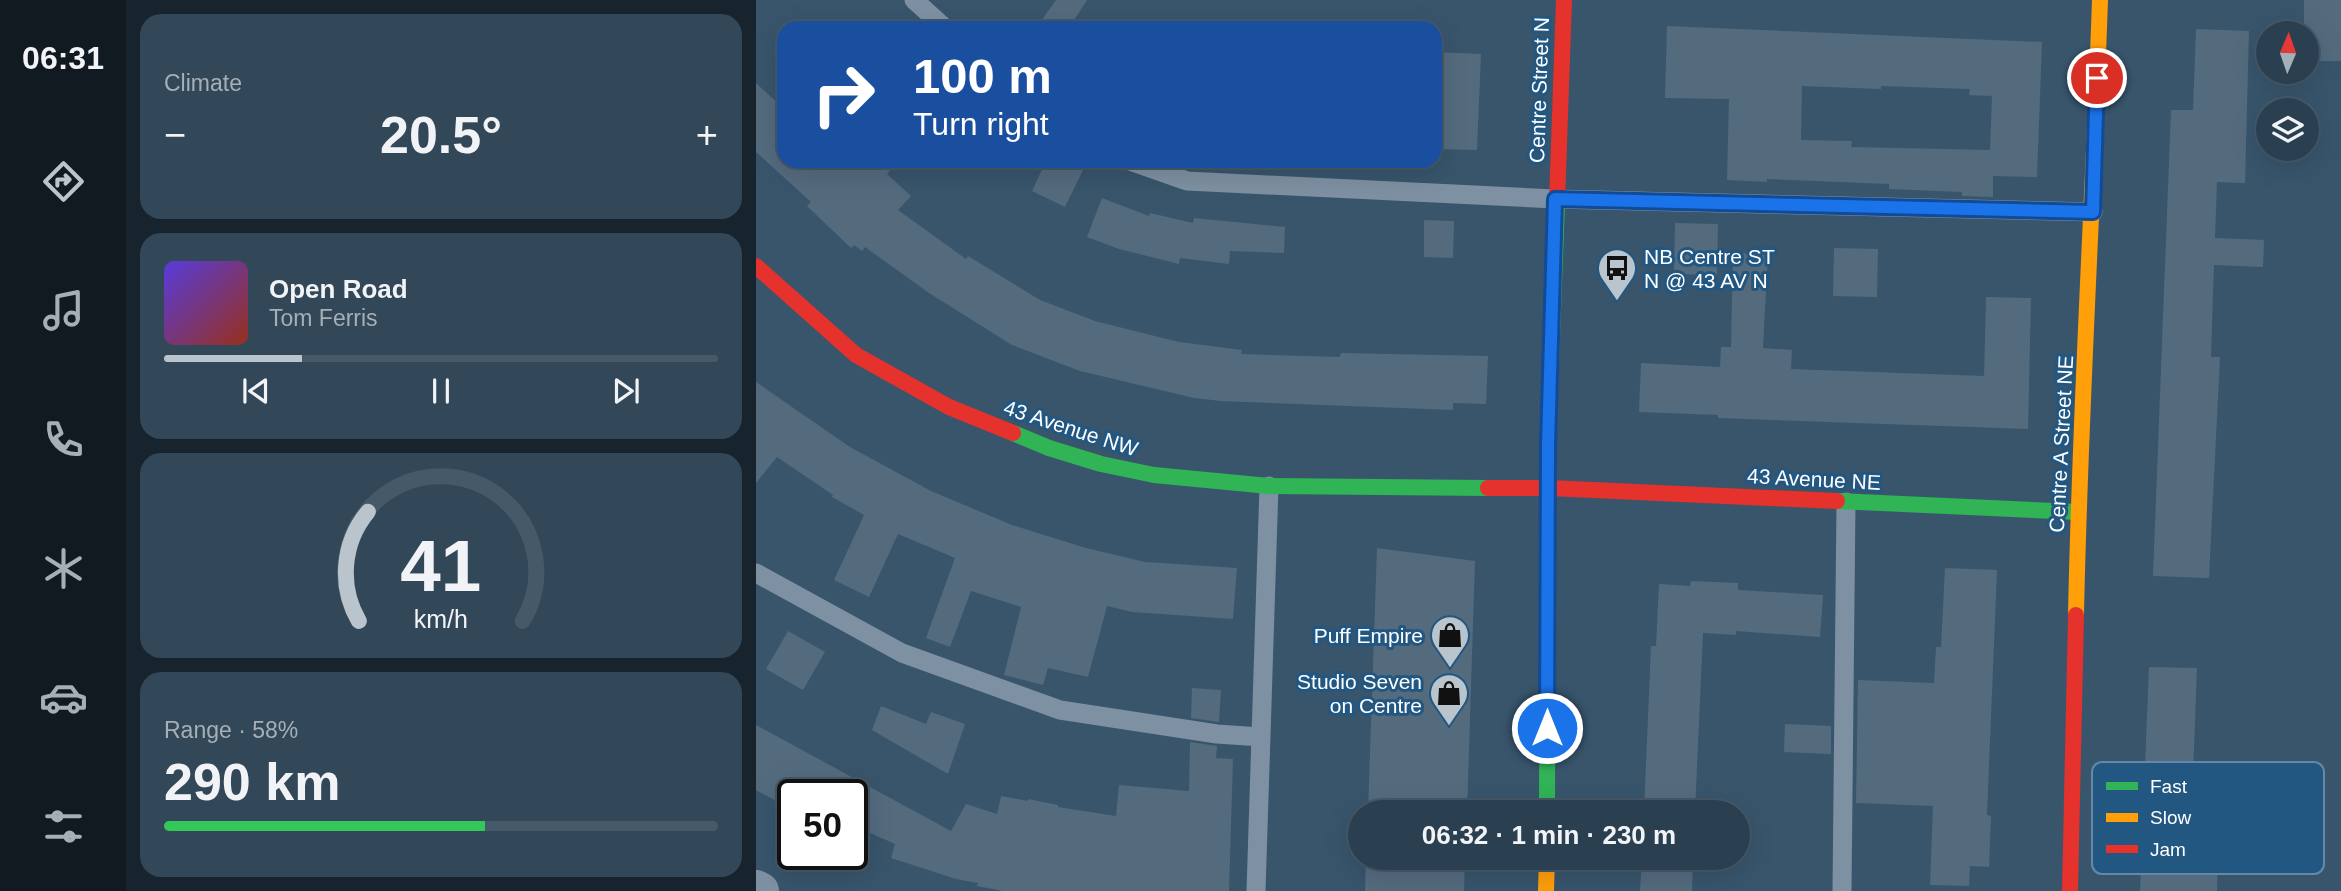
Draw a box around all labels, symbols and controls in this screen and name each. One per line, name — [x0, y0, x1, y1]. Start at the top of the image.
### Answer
street label: Centre Street N — [1525, 17, 1553, 163]
north arrow — [2256, 21, 2319, 84]
map controls — [2256, 21, 2319, 161]
text: 06:31 — [22, 40, 104, 76]
pin — [2067, 48, 2127, 108]
icon: right — [798, 49, 889, 140]
text: 100 m — [913, 49, 1052, 103]
icon: arrive — [2078, 59, 2116, 97]
text: Climate — [164, 70, 242, 96]
button: layers — [2256, 98, 2319, 161]
text: 20.5° — [380, 106, 502, 164]
text: Turn right — [913, 106, 1049, 142]
text: − — [164, 114, 186, 156]
text: + — [696, 114, 718, 156]
icon: directions — [39, 157, 88, 206]
place label: NB Centre ST N @ 43 AV N — [1644, 245, 1775, 292]
bus stop icon: NB Centre ST N @ 43 AV N — [1596, 247, 1638, 302]
text: Open Road — [269, 274, 408, 304]
icon: music — [39, 286, 88, 335]
text: Tom Ferris — [269, 305, 378, 331]
street label: Centre A Street NE — [2045, 355, 2077, 533]
icon: previous — [237, 372, 275, 410]
icon: pause — [422, 372, 460, 410]
icon: next — [607, 372, 645, 410]
street label: 43 Avenue NW — [1001, 395, 1141, 461]
icon: phone — [39, 415, 88, 464]
street label: 43 Avenue NE — [1747, 464, 1881, 494]
text: 41 — [401, 526, 481, 607]
icon: climate — [39, 544, 88, 593]
text: km/h — [414, 605, 468, 633]
shop icon: Puff Empire — [1429, 614, 1471, 669]
place label: Puff Empire — [1314, 624, 1423, 647]
place label: Studio Seven on Centre — [1297, 670, 1422, 717]
shop icon: Studio Seven on Centre — [1428, 672, 1470, 727]
icon: car — [39, 673, 88, 722]
position arrow — [1510, 691, 1584, 765]
text: Range · 58% — [164, 717, 298, 743]
text: 290 km — [164, 753, 340, 811]
legend — [2092, 762, 2324, 874]
text: Fast — [2150, 776, 2188, 797]
speed limit sign: 50 — [777, 779, 868, 870]
icon: filters — [39, 802, 88, 851]
text: Slow — [2150, 807, 2191, 828]
text: 06:32 · 1 min · 230 m — [1422, 820, 1676, 850]
text: Jam — [2150, 839, 2186, 860]

